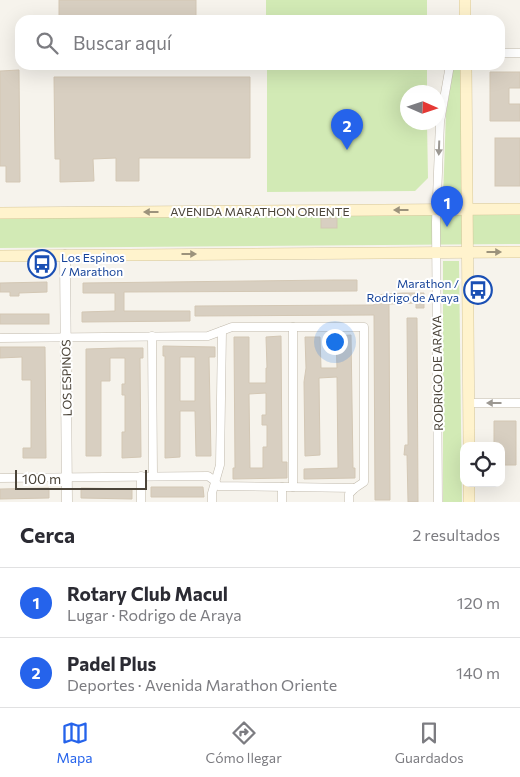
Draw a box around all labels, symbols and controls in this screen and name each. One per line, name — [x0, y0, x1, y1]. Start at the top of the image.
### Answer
search box — [15, 15, 505, 70]
icon: search — [33, 29, 61, 57]
text: Buscar aquí — [73, 31, 172, 54]
north arrow — [400, 85, 445, 130]
pin: 2 — [331, 109, 363, 150]
one-way arrow — [435, 140, 443, 156]
pin: 1 — [431, 186, 463, 227]
street label: AVENIDA MARATHON ORIENTE — [170, 204, 350, 218]
one-way arrow — [393, 206, 409, 214]
one-way arrow — [143, 208, 159, 216]
one-way arrow — [486, 248, 502, 256]
bus stop icon: Los Espinos / Marathon — [27, 249, 57, 279]
place label: Los Espinos / Marathon — [61, 250, 125, 278]
one-way arrow — [181, 250, 197, 258]
bus stop icon: Marathon / Rodrigo de Araya — [463, 275, 493, 305]
place label: Marathon / Rodrigo de Araya — [367, 276, 459, 304]
street label: RODRIGO DE ARAYA — [429, 315, 445, 431]
your location — [322, 329, 348, 355]
street label: LOS ESPINOS — [58, 340, 74, 416]
one-way arrow — [486, 399, 502, 407]
map controls — [460, 442, 505, 487]
button: locate — [460, 442, 505, 487]
scale bar — [15, 467, 148, 490]
text: 100 m — [22, 470, 61, 487]
text: Cerca — [20, 522, 75, 547]
text: 2 resultados — [412, 525, 500, 544]
text: Rotary Club Macul — [67, 582, 228, 605]
text: 1 — [32, 593, 40, 612]
text: 120 m — [457, 593, 500, 612]
text: Lugar · Rodrigo de Araya — [67, 605, 242, 624]
text: Padel Plus — [67, 652, 156, 675]
text: 2 — [31, 663, 41, 682]
text: 140 m — [456, 663, 500, 682]
text: Deportes · Avenida Marathon Oriente — [67, 675, 337, 694]
tab: Mapa — [56, 719, 93, 766]
tab: Cómo llegar — [206, 719, 282, 766]
tab: Guardados — [395, 719, 464, 766]

